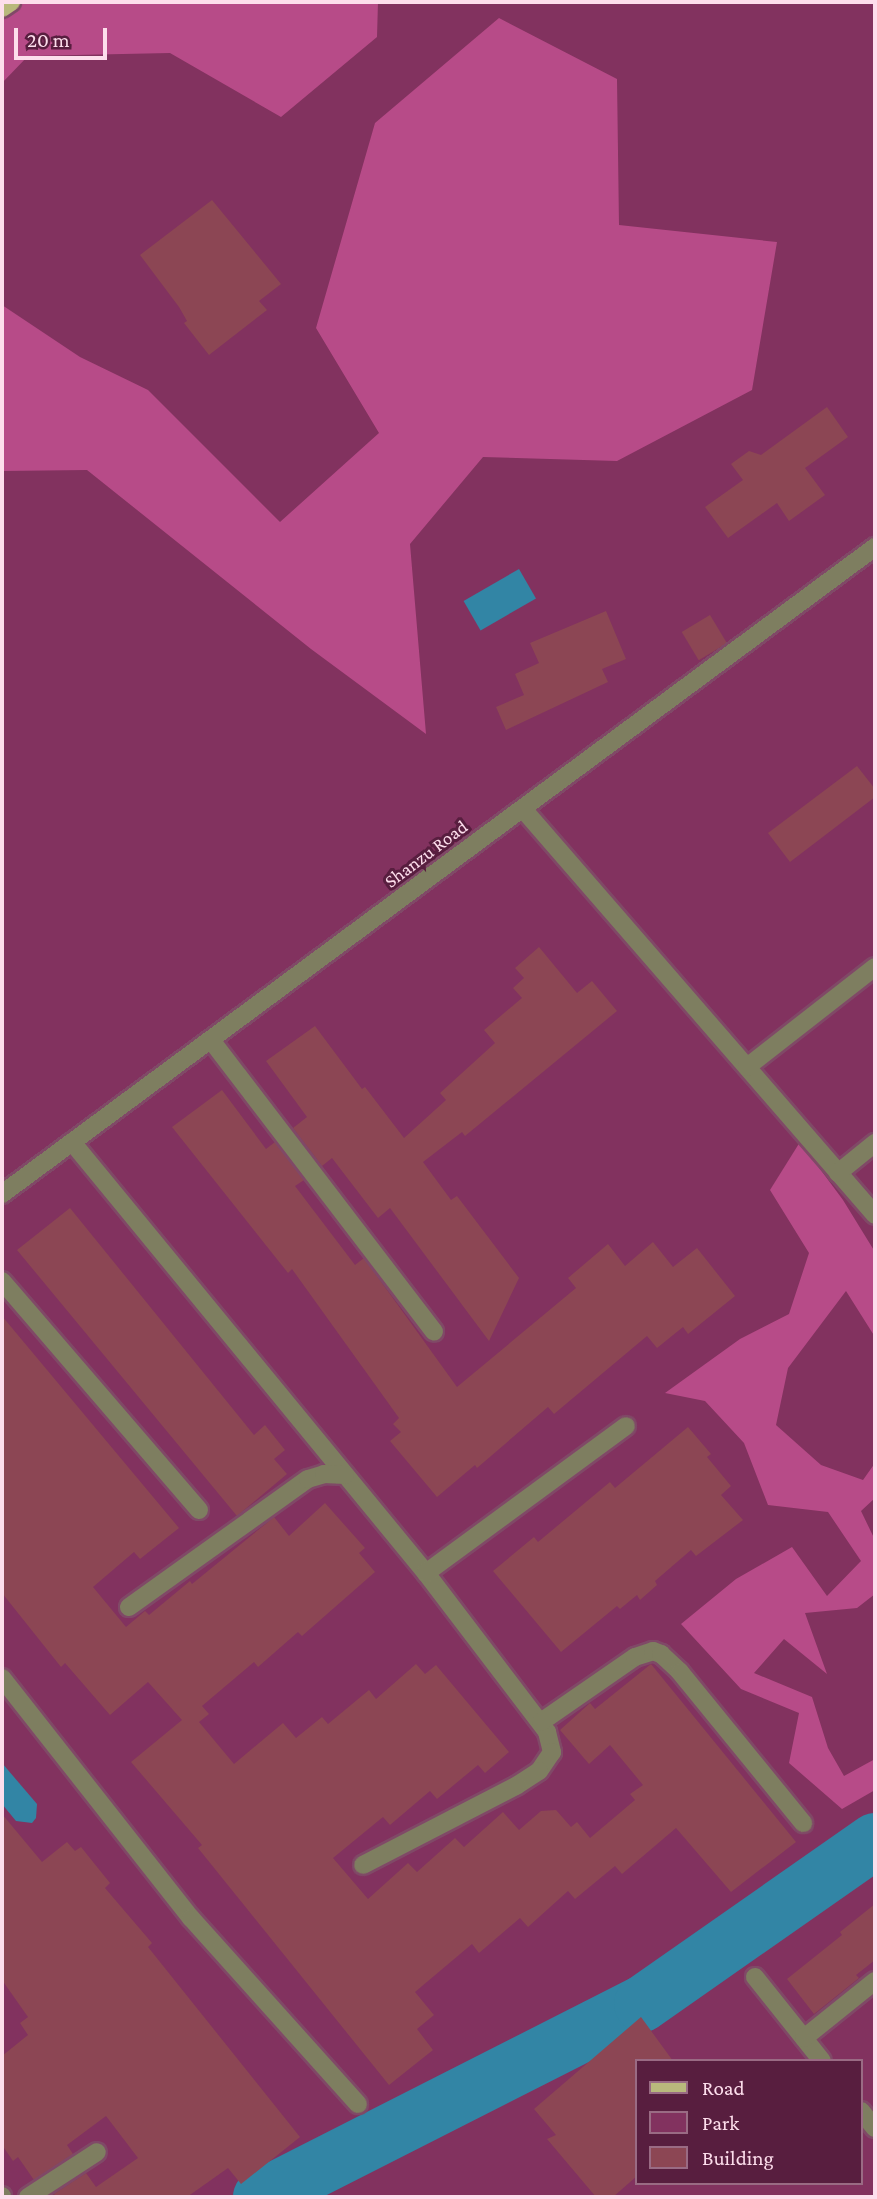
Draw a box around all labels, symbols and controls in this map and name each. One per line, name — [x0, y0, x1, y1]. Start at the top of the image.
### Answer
scale bar — [18, 14, 110, 58]
text: 20 m — [27, 28, 70, 52]
street label: Shanzu Road — [380, 815, 472, 893]
legend — [636, 2059, 863, 2185]
text: Road — [702, 2076, 745, 2100]
text: Park — [702, 2111, 739, 2135]
text: Building — [702, 2146, 774, 2170]

